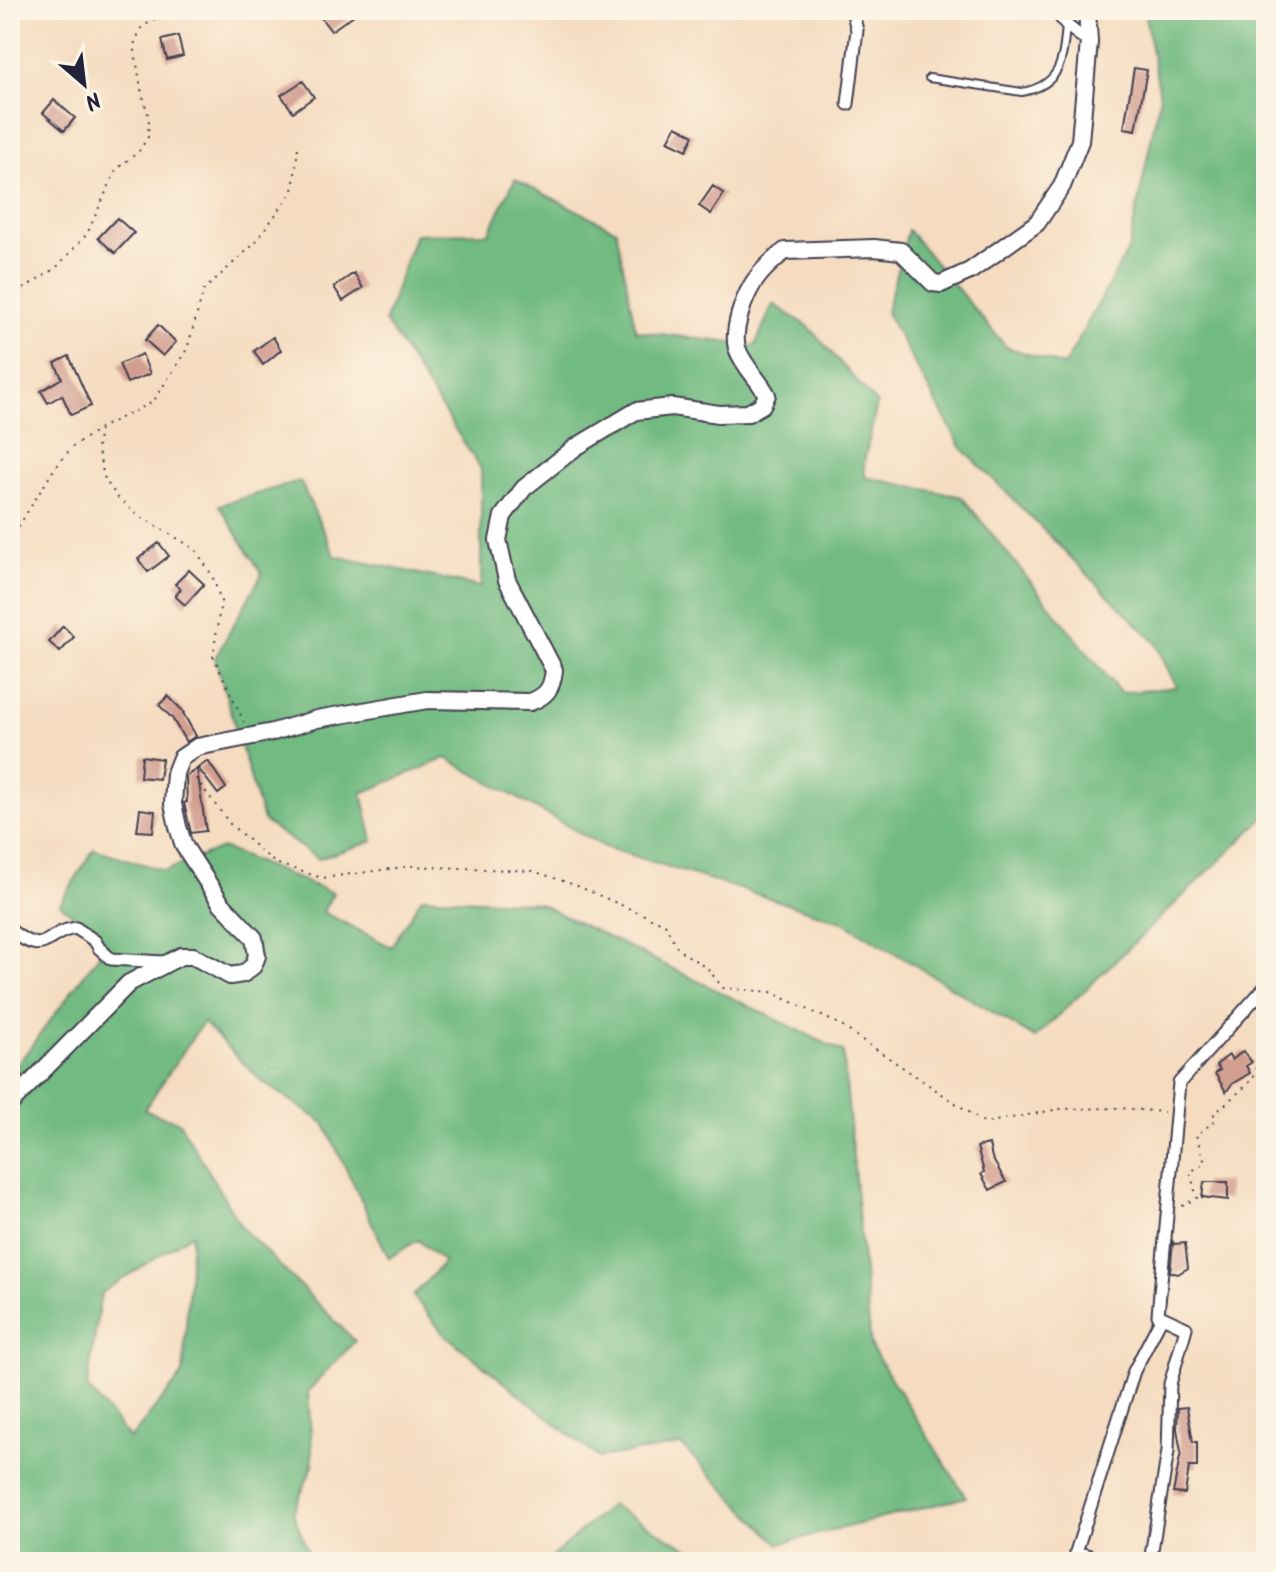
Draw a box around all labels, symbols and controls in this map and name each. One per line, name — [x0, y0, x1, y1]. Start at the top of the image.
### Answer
north arrow — [44, 44, 124, 124]
text: N — [78, 81, 107, 118]

